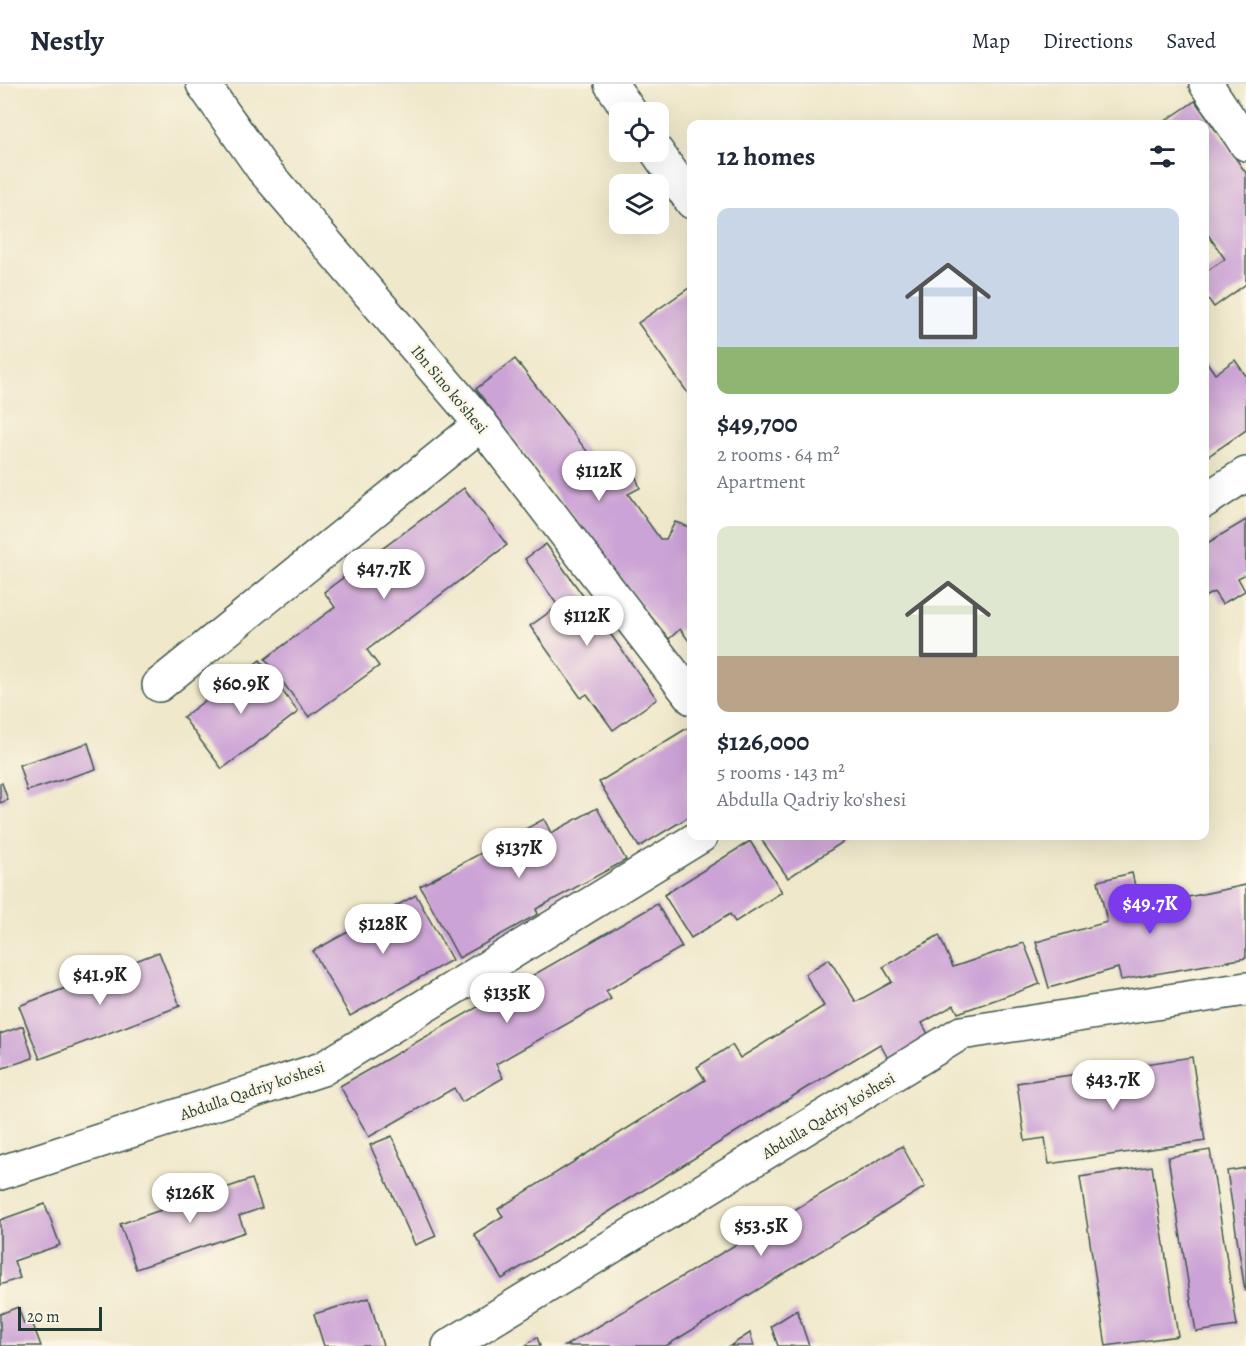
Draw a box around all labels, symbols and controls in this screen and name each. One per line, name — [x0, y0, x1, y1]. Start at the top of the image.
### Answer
text: Nestly — [30, 22, 104, 60]
text: Map — [972, 27, 1010, 55]
text: Directions — [1043, 27, 1133, 55]
text: Saved — [1166, 27, 1216, 55]
map controls — [609, 102, 669, 234]
button: locate — [609, 102, 669, 162]
text: 12 homes — [717, 139, 815, 174]
icon: filters — [1146, 140, 1179, 173]
button: layers — [609, 174, 669, 234]
icon: home — [894, 247, 1002, 355]
street label: Ibn Sino ko'shesi — [406, 341, 493, 439]
text: $49,700 — [717, 406, 798, 441]
text: 2 rooms · 64 m² — [717, 441, 840, 468]
pin: $112K — [557, 451, 641, 502]
text: $112K — [576, 457, 622, 484]
text: Apartment — [717, 468, 806, 495]
pin: $47.7K — [335, 549, 433, 600]
text: $47.7K — [357, 555, 411, 582]
icon: home — [894, 565, 1002, 673]
pin: $112K — [545, 596, 629, 647]
text: $112K — [564, 602, 610, 629]
pin: $60.9K — [192, 664, 290, 715]
text: $60.9K — [213, 670, 269, 697]
text: $126,000 — [717, 724, 809, 759]
text: 5 rooms · 143 m² — [717, 759, 845, 786]
text: Abdulla Qadriy ko'shesi — [717, 786, 906, 813]
pin: $137K — [477, 828, 561, 879]
text: $137K — [496, 834, 542, 861]
pin: $49.7K — [1101, 884, 1199, 935]
text: $49.7K — [1122, 890, 1178, 917]
pin: $128K — [341, 904, 425, 955]
text: $128K — [359, 910, 407, 937]
pin: $41.9K — [51, 955, 149, 1006]
text: $41.9K — [73, 961, 127, 988]
pin: $135K — [465, 973, 549, 1024]
text: $135K — [484, 979, 530, 1006]
street label: Abdulla Qadriy ko'shesi — [176, 1056, 328, 1126]
pin: $43.7K — [1064, 1060, 1162, 1111]
text: $43.7K — [1086, 1066, 1140, 1093]
street label: Abdulla Qadriy ko'shesi — [757, 1067, 899, 1165]
pin: $126K — [148, 1173, 232, 1224]
text: $126K — [166, 1179, 214, 1206]
pin: $53.5K — [712, 1206, 810, 1257]
text: $53.5K — [734, 1212, 788, 1239]
scale bar — [18, 1304, 102, 1332]
text: 20 m — [27, 1306, 60, 1328]

